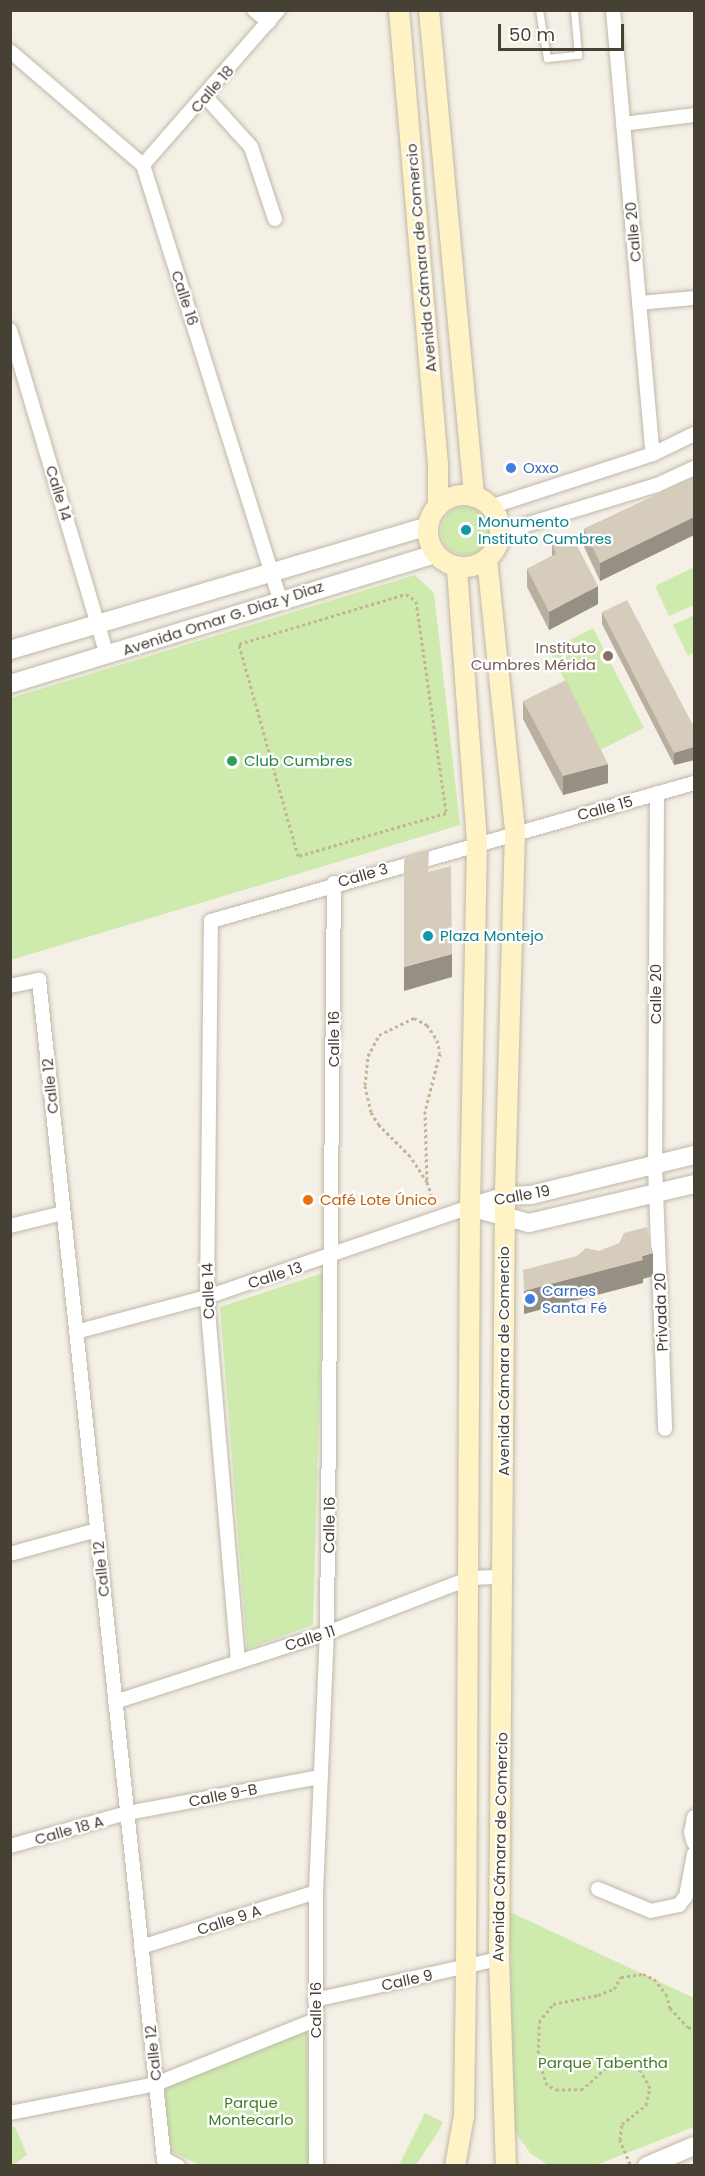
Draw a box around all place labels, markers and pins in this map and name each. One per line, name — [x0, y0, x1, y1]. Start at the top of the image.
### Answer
place label: Oxxo — [523, 459, 559, 477]
marker: Oxxo — [504, 461, 518, 475]
place label: Monumento Instituto Cumbres — [478, 512, 612, 547]
marker: Monumento Instituto Cumbres — [459, 523, 473, 537]
place label: Instituto Cumbres Mérida — [471, 638, 596, 673]
marker: Instituto Cumbres Mérida — [601, 649, 615, 663]
place label: Club Cumbres — [244, 752, 353, 770]
marker: Club Cumbres — [225, 754, 239, 768]
place label: Plaza Montejo — [440, 927, 544, 945]
marker: Plaza Montejo — [421, 929, 435, 943]
place label: Café Lote Único — [320, 1191, 437, 1209]
marker: Café Lote Único — [301, 1193, 315, 1207]
place label: Carnes Santa Fé — [542, 1281, 607, 1316]
marker: Carnes Santa Fé — [523, 1292, 537, 1306]

